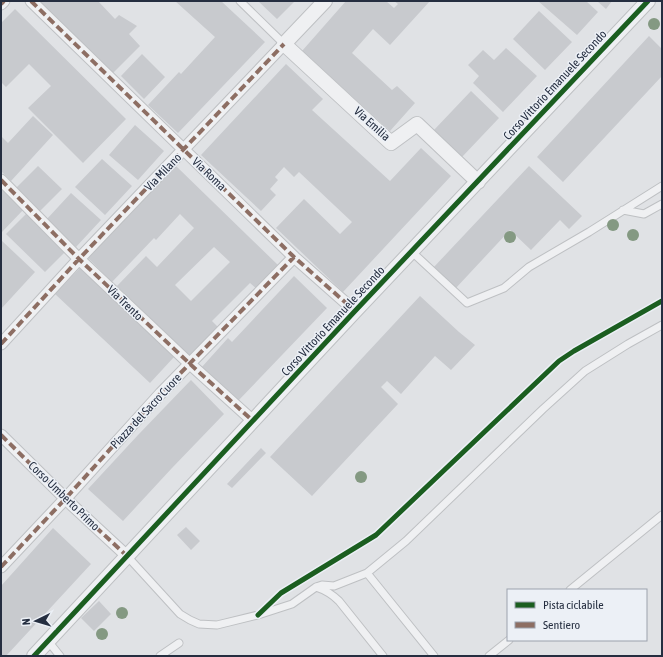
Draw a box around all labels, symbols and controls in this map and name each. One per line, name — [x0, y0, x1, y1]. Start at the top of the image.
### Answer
street label: Corso Vittorio Emanuele Secondo — [500, 27, 610, 143]
street label: Via Emilia — [351, 104, 393, 144]
street label: Via Milano — [142, 150, 185, 194]
street label: Via Roma — [189, 154, 229, 194]
street label: Corso Vittorio Emanuele Secondo — [278, 263, 388, 379]
street label: Via Trento — [104, 283, 146, 324]
street label: Piazza del Sacro Cuore — [108, 371, 184, 451]
street label: Corso Umberto Primo — [26, 459, 103, 534]
legend — [507, 589, 647, 641]
text: Pista ciclabile — [543, 598, 604, 612]
north arrow — [16, 601, 56, 641]
text: N — [20, 618, 32, 626]
text: Sentiero — [543, 618, 581, 632]

